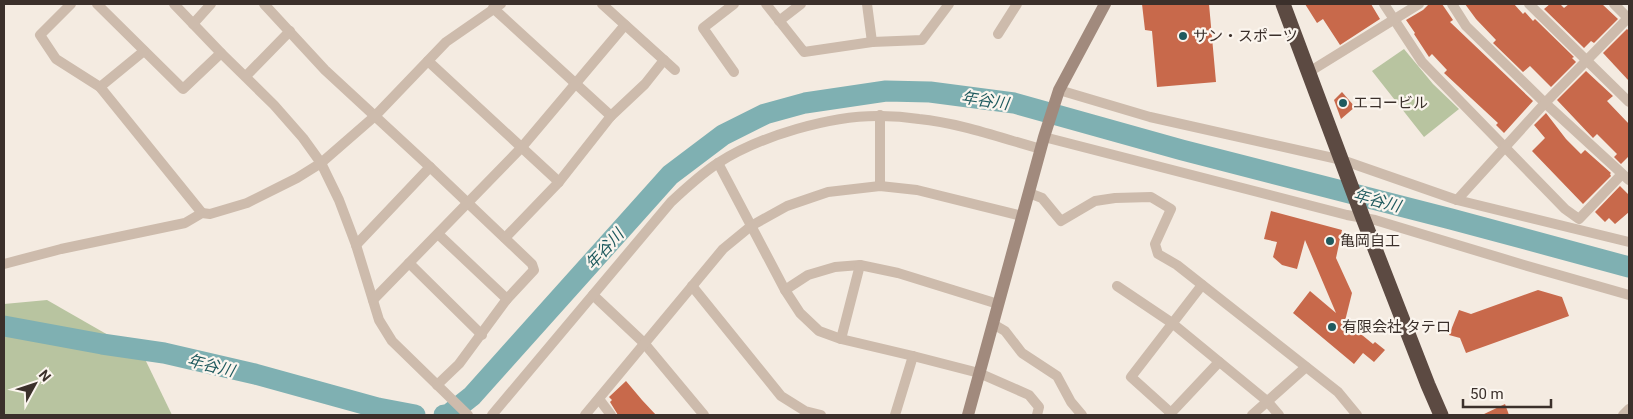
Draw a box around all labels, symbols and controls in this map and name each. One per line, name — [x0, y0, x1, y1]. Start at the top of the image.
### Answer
place label: サン・スポーツ — [1193, 27, 1298, 45]
marker: サン・スポーツ — [1177, 30, 1189, 42]
water label: 年谷川 — [960, 88, 1012, 114]
place label: エコービル — [1353, 94, 1428, 112]
marker: エコービル — [1337, 97, 1349, 109]
water label: 年谷川 — [1351, 185, 1404, 216]
water label: 年谷川 — [581, 224, 629, 274]
place label: 亀岡自工 — [1340, 232, 1400, 250]
marker: 亀岡自工 — [1324, 235, 1336, 247]
place label: 有限会社 タテロ — [1342, 318, 1451, 336]
marker: 有限会社 タテロ — [1326, 321, 1338, 333]
water label: 年谷川 — [185, 350, 238, 381]
north arrow — [10, 359, 60, 409]
text: N — [36, 367, 54, 385]
scale bar — [1463, 376, 1550, 408]
text: 50 m — [1470, 385, 1504, 403]

